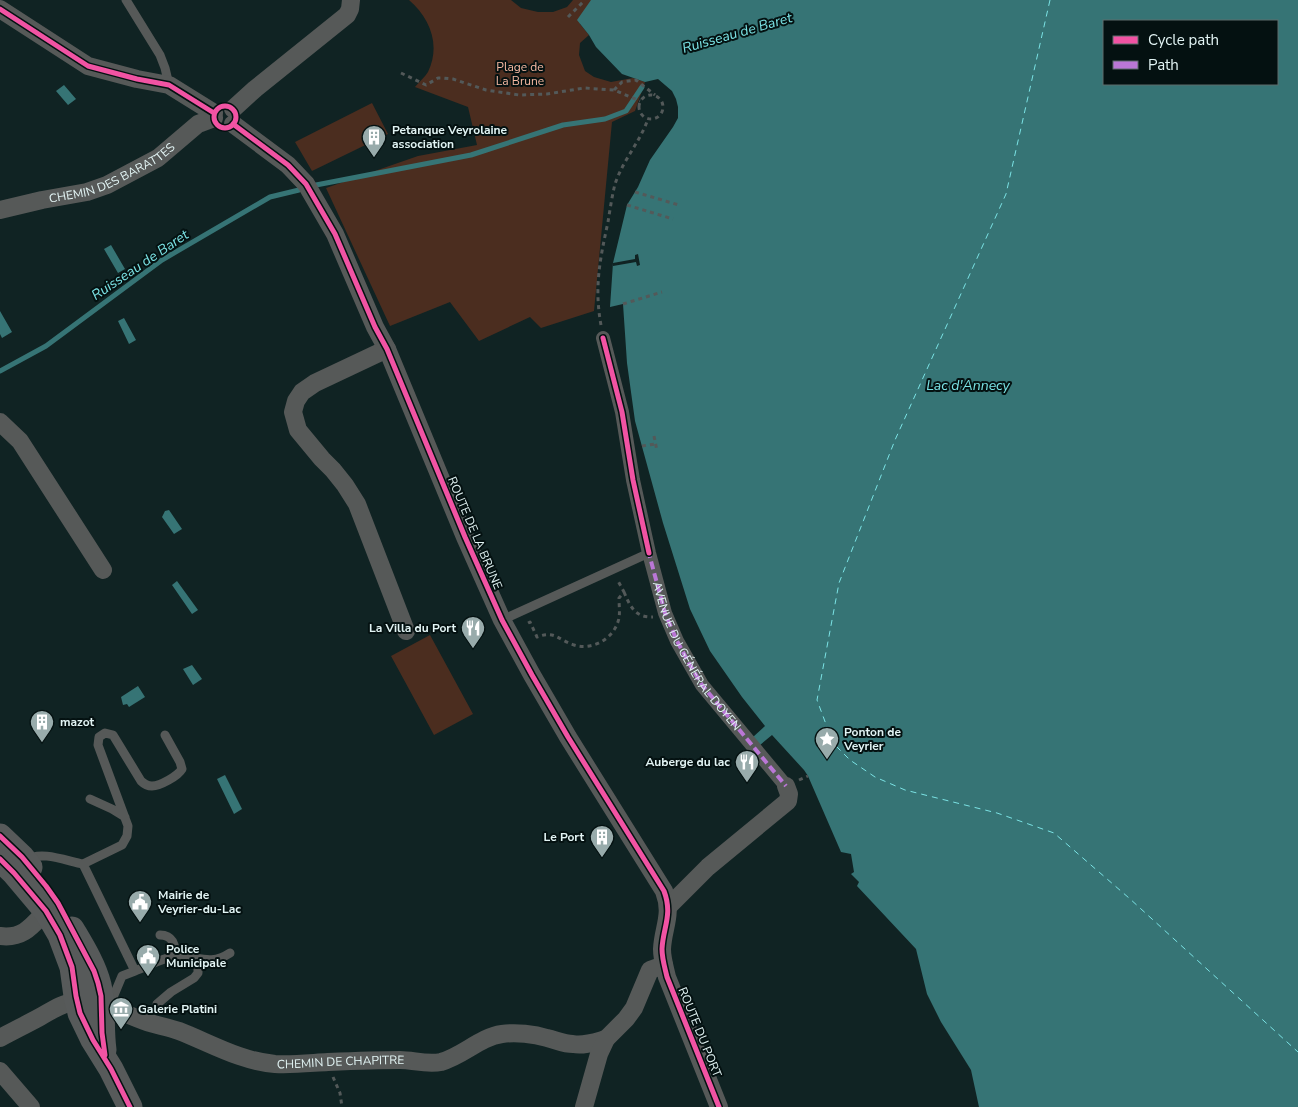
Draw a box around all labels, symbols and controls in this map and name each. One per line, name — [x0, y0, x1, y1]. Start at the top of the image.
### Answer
water label: Ruisseau de Baret — [680, 8, 795, 58]
legend — [1103, 20, 1278, 85]
text: Cycle path — [1148, 30, 1219, 50]
text: Path — [1148, 55, 1179, 75]
park label: Plage de La Brune — [496, 59, 544, 89]
place label: Petanque Veyrolaine association — [392, 122, 508, 152]
building icon: Petanque Veyrolaine association — [361, 124, 387, 158]
street label: CHEMIN DES BARATTES — [48, 139, 178, 207]
water label: Ruisseau de Baret — [88, 225, 193, 305]
water label: Lac d'Annecy — [926, 376, 1011, 395]
street label: ROUTE DE LA BRUNE — [444, 474, 506, 592]
street label: AVENUE DU GÉNÉRAL DOYEN — [649, 580, 745, 734]
restaurant icon: La Villa du Port — [460, 615, 486, 649]
place label: La Villa du Port — [369, 620, 456, 636]
building icon: mazot — [29, 709, 55, 743]
place label: mazot — [60, 714, 95, 730]
place label: Ponton de Veyrier — [843, 724, 901, 754]
place icon: Ponton de Veyrier — [814, 726, 840, 760]
restaurant icon: Auberge du lac — [734, 749, 760, 783]
place label: Auberge du lac — [645, 754, 730, 770]
building icon: Le Port — [589, 824, 615, 858]
place label: Le Port — [543, 829, 584, 845]
place label: Mairie de Veyrier-du-Lac — [157, 887, 241, 917]
public building icon: Mairie de Veyrier-du-Lac — [127, 889, 153, 923]
place label: Police Municipale — [166, 941, 227, 971]
public building icon: Police Municipale — [135, 943, 161, 977]
street label: ROUTE DU PORT — [675, 985, 726, 1080]
museum icon: Galerie Platini — [108, 996, 134, 1030]
place label: Galerie Platini — [138, 1001, 217, 1017]
street label: CHEMIN DE CHAPITRE — [277, 1052, 404, 1072]

